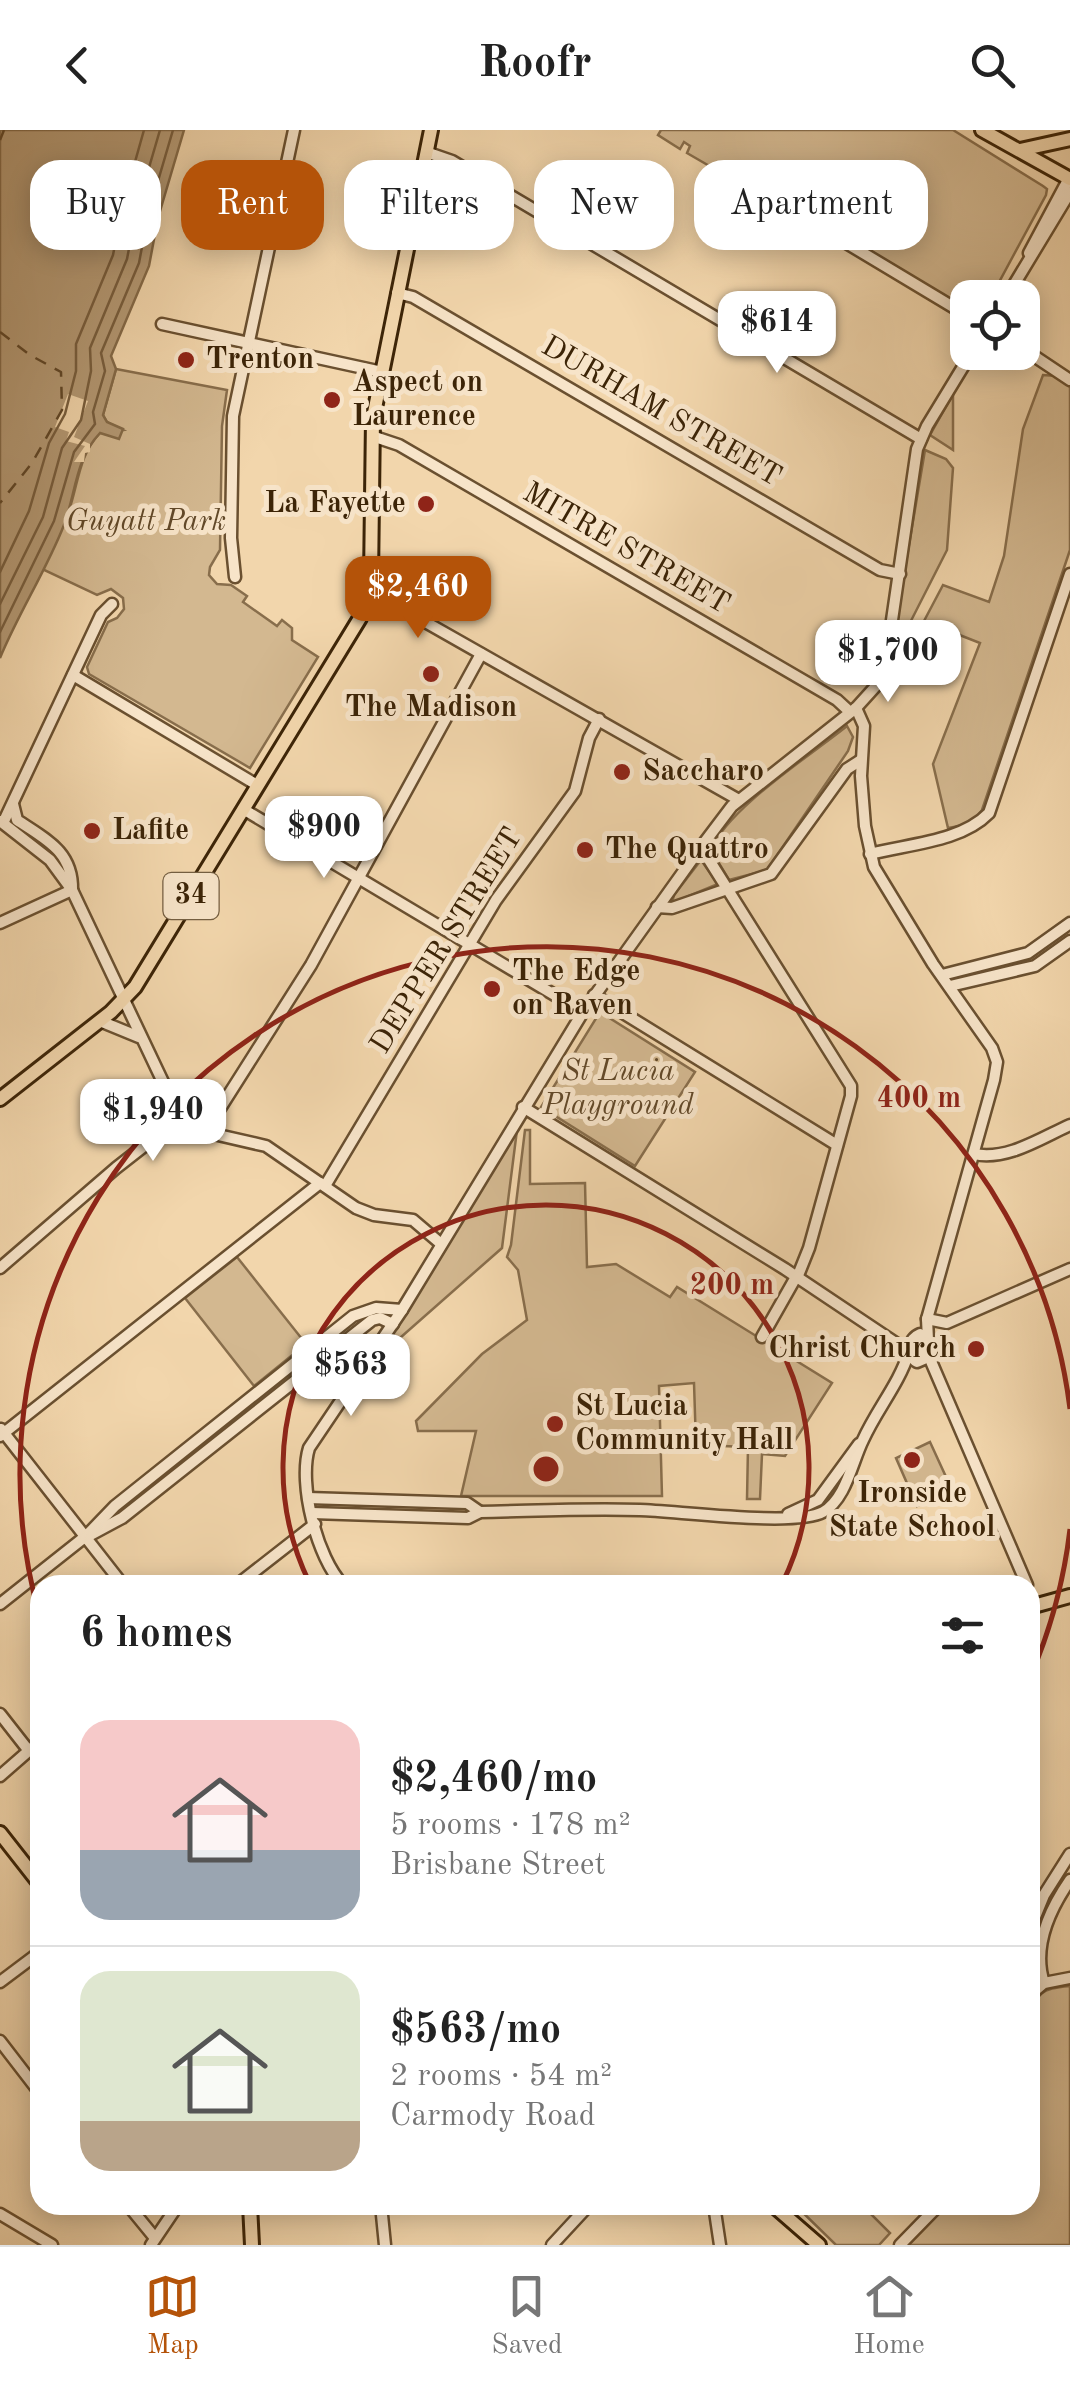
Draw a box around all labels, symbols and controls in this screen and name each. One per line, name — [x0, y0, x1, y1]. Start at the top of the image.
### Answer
icon: back — [50, 38, 105, 93]
icon: search — [965, 38, 1020, 93]
text: Roofr — [478, 42, 592, 87]
chip: Buy — [30, 160, 161, 250]
chip: Rent — [181, 160, 324, 250]
chip: Filters — [344, 160, 514, 250]
chip: New — [534, 160, 674, 250]
chip: Apartment — [694, 160, 928, 250]
map controls — [950, 280, 1040, 370]
button: locate — [950, 280, 1040, 370]
pin: $614 — [718, 291, 836, 376]
text: $614 — [740, 307, 814, 339]
street label: DURHAM STREET — [536, 331, 786, 493]
place label: Trenton — [206, 345, 314, 375]
marker: Trenton — [175, 349, 197, 371]
place label: Aspect on Laurence — [352, 368, 483, 432]
marker: Aspect on Laurence — [321, 389, 343, 411]
street label: MITRE STREET — [517, 478, 735, 620]
place label: La Fayette — [264, 489, 406, 519]
marker: La Fayette — [415, 493, 437, 515]
park label: Guyatt Park — [66, 507, 226, 537]
pin: $2,460 — [337, 556, 499, 641]
text: $2,460 — [367, 572, 469, 604]
pin: $1,700 — [807, 620, 969, 705]
text: $1,700 — [837, 636, 939, 668]
marker: The Madison — [420, 663, 442, 685]
place label: The Madison — [345, 693, 517, 723]
place label: Saccharo — [642, 757, 764, 787]
marker: Saccharo — [611, 761, 633, 783]
pin: $900 — [265, 796, 383, 881]
text: $900 — [287, 812, 361, 844]
place label: Lafite — [112, 816, 189, 846]
marker: Lafite — [81, 820, 103, 842]
street label: DEPPER STREET — [365, 823, 529, 1059]
place label: The Quattro — [605, 835, 769, 865]
marker: The Quattro — [574, 839, 596, 861]
road number: 34 — [164, 873, 218, 919]
place label: The Edge on Raven — [512, 957, 640, 1021]
marker: The Edge on Raven — [481, 978, 503, 1000]
park label: St Lucia Playground — [541, 1057, 695, 1121]
pin: $1,940 — [72, 1079, 234, 1164]
text: 400 m — [877, 1084, 961, 1114]
text: $1,940 — [102, 1095, 204, 1127]
text: 200 m — [690, 1271, 774, 1301]
pin: $563 — [292, 1334, 410, 1419]
place label: Christ Church — [768, 1334, 956, 1364]
marker: Christ Church — [965, 1338, 987, 1360]
text: $563 — [314, 1350, 388, 1382]
place label: St Lucia Community Hall — [575, 1392, 793, 1456]
marker: St Lucia Community Hall — [544, 1413, 566, 1435]
marker: Ironside State School — [901, 1449, 923, 1471]
centre of rings — [528, 1451, 564, 1487]
place label: Ironside State School — [828, 1479, 996, 1543]
icon: filters — [935, 1608, 990, 1663]
text: 6 homes — [80, 1614, 232, 1656]
text: $2,460/mo — [390, 1759, 597, 1801]
icon: home — [160, 1760, 280, 1880]
text: 5 rooms · 178 m² — [390, 1810, 631, 1842]
text: Brisbane Street — [390, 1850, 606, 1882]
text: $563/mo — [390, 2010, 561, 2052]
icon: home — [160, 2011, 280, 2131]
text: 2 rooms · 54 m² — [390, 2061, 612, 2093]
text: Carmody Road — [390, 2101, 596, 2133]
tab: Map — [145, 2269, 200, 2364]
tab: Saved — [491, 2269, 563, 2364]
tab: Home — [853, 2269, 925, 2364]

